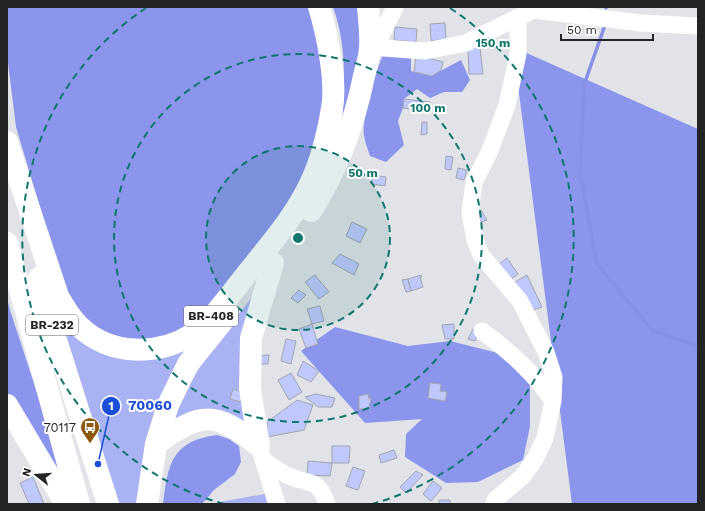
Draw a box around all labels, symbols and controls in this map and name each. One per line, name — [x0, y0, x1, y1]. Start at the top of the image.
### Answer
scale bar — [561, 16, 653, 42]
text: 50 m — [567, 23, 597, 37]
text: 150 m — [476, 36, 510, 50]
text: 100 m — [410, 101, 446, 115]
text: 50 m — [348, 166, 378, 180]
centre of rings — [291, 231, 305, 245]
road number: BR-408 — [184, 306, 238, 326]
road number: BR-232 — [26, 315, 78, 335]
callout: 70060 — [101, 393, 180, 419]
text: 70060 — [128, 397, 172, 413]
text: 1 — [108, 399, 114, 413]
bus stop icon: 70117 — [79, 416, 101, 444]
place label: 70117 — [43, 420, 76, 435]
north arrow — [16, 455, 56, 495]
text: N — [20, 466, 34, 478]

